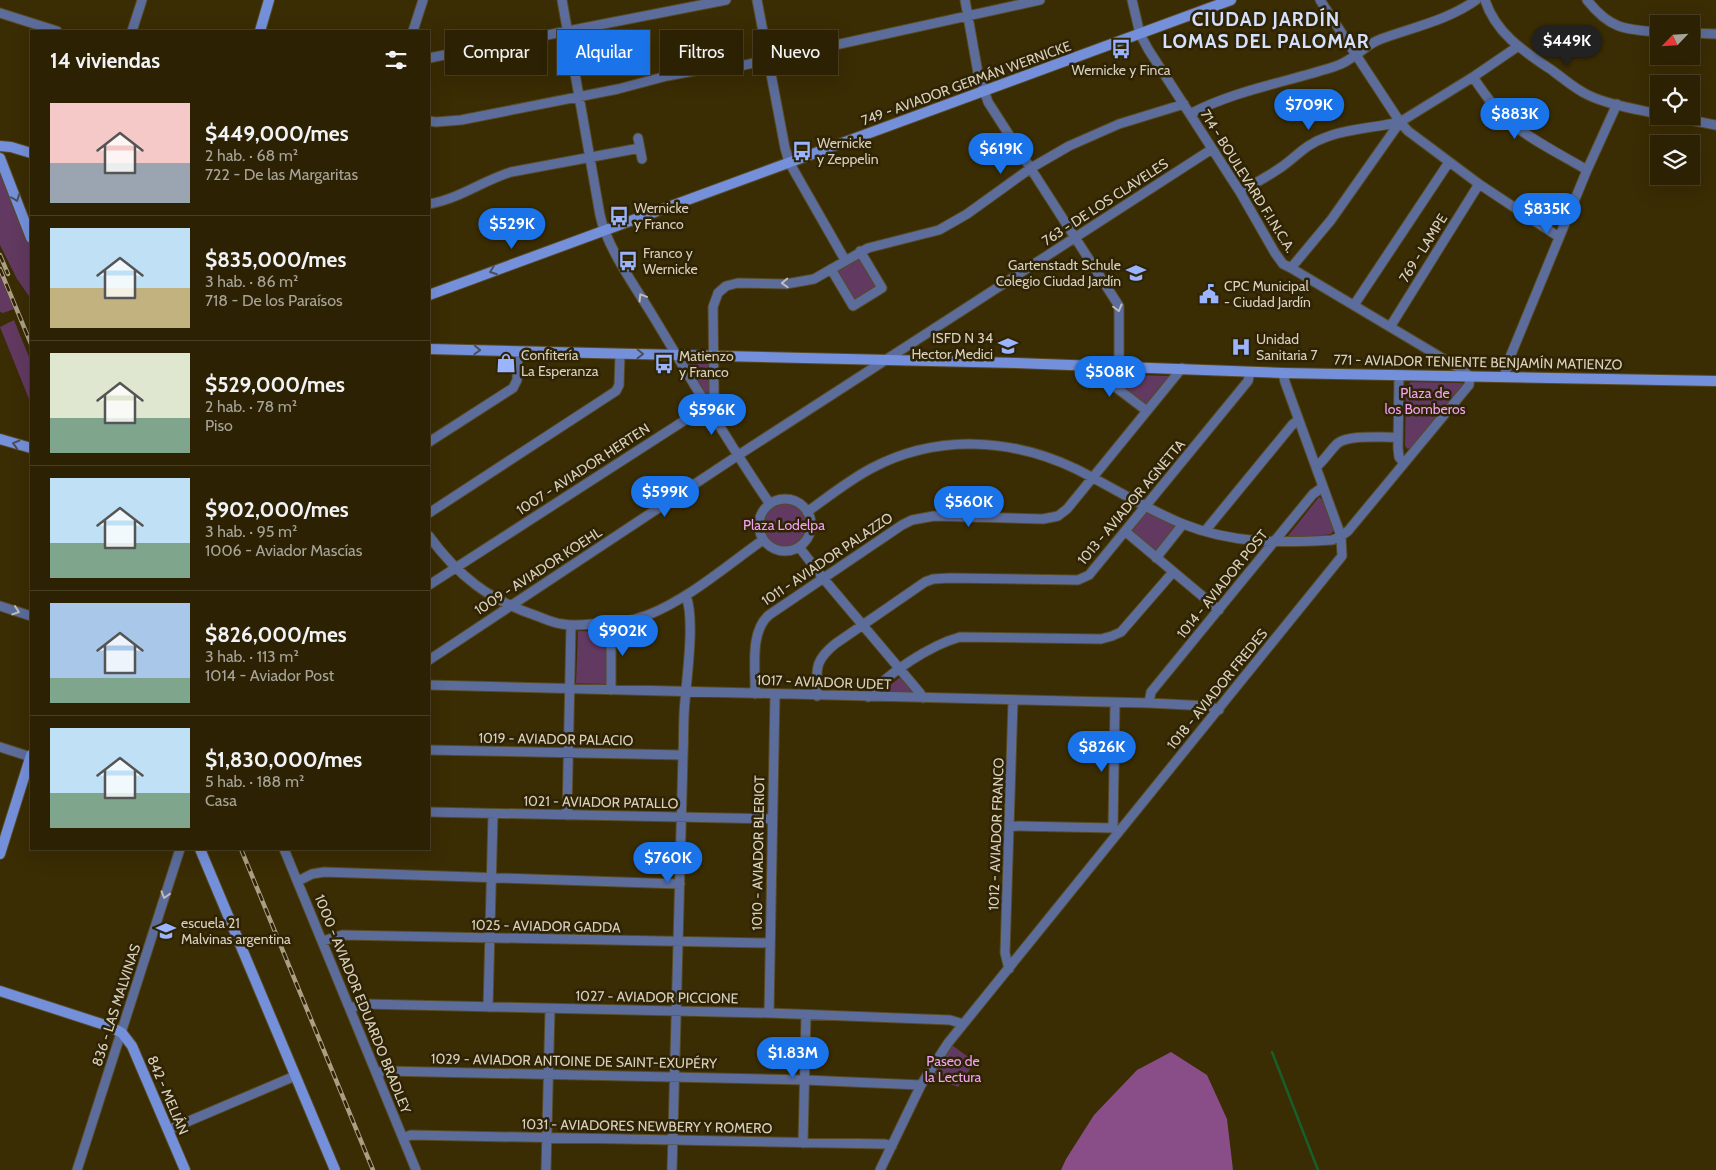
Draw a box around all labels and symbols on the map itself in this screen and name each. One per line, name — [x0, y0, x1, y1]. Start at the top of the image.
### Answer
district label: CIUDAD JARDÍN LOMAS DEL PALOMAR — [1162, 7, 1370, 53]
north arrow — [1650, 15, 1700, 65]
pin: $449K — [1532, 24, 1602, 67]
street label: 749 - AVIADOR GERMÁN WERNICKE — [859, 37, 1074, 129]
bus stop icon: Wernicke y Finca — [1110, 38, 1132, 60]
place label: Wernicke y Finca — [1071, 61, 1171, 79]
pin: $709K — [1274, 88, 1344, 131]
pin: $883K — [1480, 98, 1550, 140]
street label: 714 - BOULEVARD F.I.N.C.A. — [1196, 106, 1300, 256]
pin: $619K — [966, 132, 1036, 175]
place label: Wernicke y Zeppelin — [817, 134, 879, 168]
bus stop icon: Wernicke y Zeppelin — [791, 140, 813, 162]
street label: 763 - DE LOS CLAVELES — [1038, 154, 1172, 250]
pin: $835K — [1512, 192, 1582, 235]
one-way arrow — [9, 193, 20, 202]
place label: Wernicke y Franco — [634, 199, 689, 233]
bus stop icon: Wernicke y Franco — [608, 205, 630, 227]
pin: $529K — [477, 208, 547, 250]
street label: 769 - LAMPE — [1395, 210, 1451, 286]
place label: Franco y Wernicke — [643, 244, 698, 278]
bus stop icon: Franco y Wernicke — [617, 250, 639, 272]
place label: Gartenstadt Schule Colegio Ciudad Jardín — [996, 256, 1121, 290]
school or university icon: Gartenstadt Schule Colegio Ciudad Jardín — [1125, 262, 1147, 284]
one-way arrow — [489, 265, 497, 275]
place label: CPC Municipal - Ciudad Jardín — [1224, 277, 1311, 311]
one-way arrow — [781, 278, 788, 288]
public building icon: CPC Municipal - Ciudad Jardín — [1198, 283, 1220, 305]
one-way arrow — [639, 294, 649, 303]
one-way arrow — [1112, 304, 1123, 313]
place label: ISFD N 34 Hector Medici — [911, 329, 993, 363]
place label: Unidad Sanitaria 7 — [1256, 330, 1317, 364]
school or university icon: ISFD N 34 Hector Medici — [997, 335, 1019, 357]
hospital icon: Unidad Sanitaria 7 — [1230, 336, 1252, 358]
one-way arrow — [474, 345, 482, 356]
place label: Confitería La Esperanza — [521, 346, 599, 380]
place label: Matienzo y Franco — [679, 347, 734, 381]
one-way arrow — [636, 349, 644, 359]
street label: 771 - AVIADOR TENIENTE BENJAMÍN MATIENZO — [1333, 350, 1623, 374]
shop icon: Confitería La Esperanza — [495, 352, 517, 374]
bus stop icon: Matienzo y Franco — [653, 353, 675, 375]
pin: $508K — [1075, 356, 1145, 398]
park label: Plaza de los Bomberos — [1385, 384, 1466, 418]
pin: $596K — [677, 394, 747, 436]
street label: 1007 - AVIADOR HERTEN — [513, 419, 653, 519]
street label: 1013 - AVIADOR AGNETTA — [1073, 435, 1189, 568]
one-way arrow — [12, 439, 20, 449]
pin: $599K — [630, 476, 700, 518]
pin: $560K — [934, 486, 1004, 528]
street label: 1011 - AVIADOR PALAZZO — [758, 508, 896, 610]
park label: Plaza Lodelpa — [743, 516, 825, 534]
street label: 1009 - AVIADOR KOEHL — [471, 523, 605, 619]
street label: 1014 - AVIADOR POST — [1173, 526, 1272, 642]
one-way arrow — [11, 605, 19, 615]
pin: $902K — [588, 614, 658, 657]
street label: 1018 - AVIADOR FREDES — [1163, 625, 1271, 753]
street label: 1017 - AVIADOR UDET — [756, 671, 892, 693]
street label: 1019 - AVIADOR PALACIO — [478, 729, 634, 749]
pin: $826K — [1067, 730, 1137, 773]
street label: 1012 - AVIADOR FRANCO — [984, 757, 1008, 911]
street label: 1010 - AVIADOR BLERIOT — [748, 775, 768, 931]
street label: 1021 - AVIADOR PATALLO — [523, 792, 679, 812]
pin: $760K — [633, 842, 703, 884]
one-way arrow — [161, 891, 171, 899]
street label: 1000 - AVIADOR EDUARDO BRADLEY — [311, 892, 416, 1117]
place label: escuela 21 Malvinas argentina — [181, 914, 291, 948]
street label: 1025 - AVIADOR GADDA — [471, 916, 621, 936]
school or university icon: escuela 21 Malvinas argentina — [155, 920, 177, 942]
street label: 836 - LAS MALVINAS — [88, 942, 144, 1068]
street label: 1027 - AVIADOR PICCIONE — [575, 987, 739, 1007]
pin: $1.83M — [752, 1036, 834, 1079]
street label: 1029 - AVIADOR ANTOINE DE SAINT-EXUPÉRY — [431, 1050, 718, 1073]
park label: Paseo de la Lectura — [925, 1052, 982, 1086]
street label: 842 - MELIÁN — [143, 1053, 193, 1137]
street label: 1031 - AVIADORES NEWBERY Y ROMERO — [521, 1115, 773, 1137]

